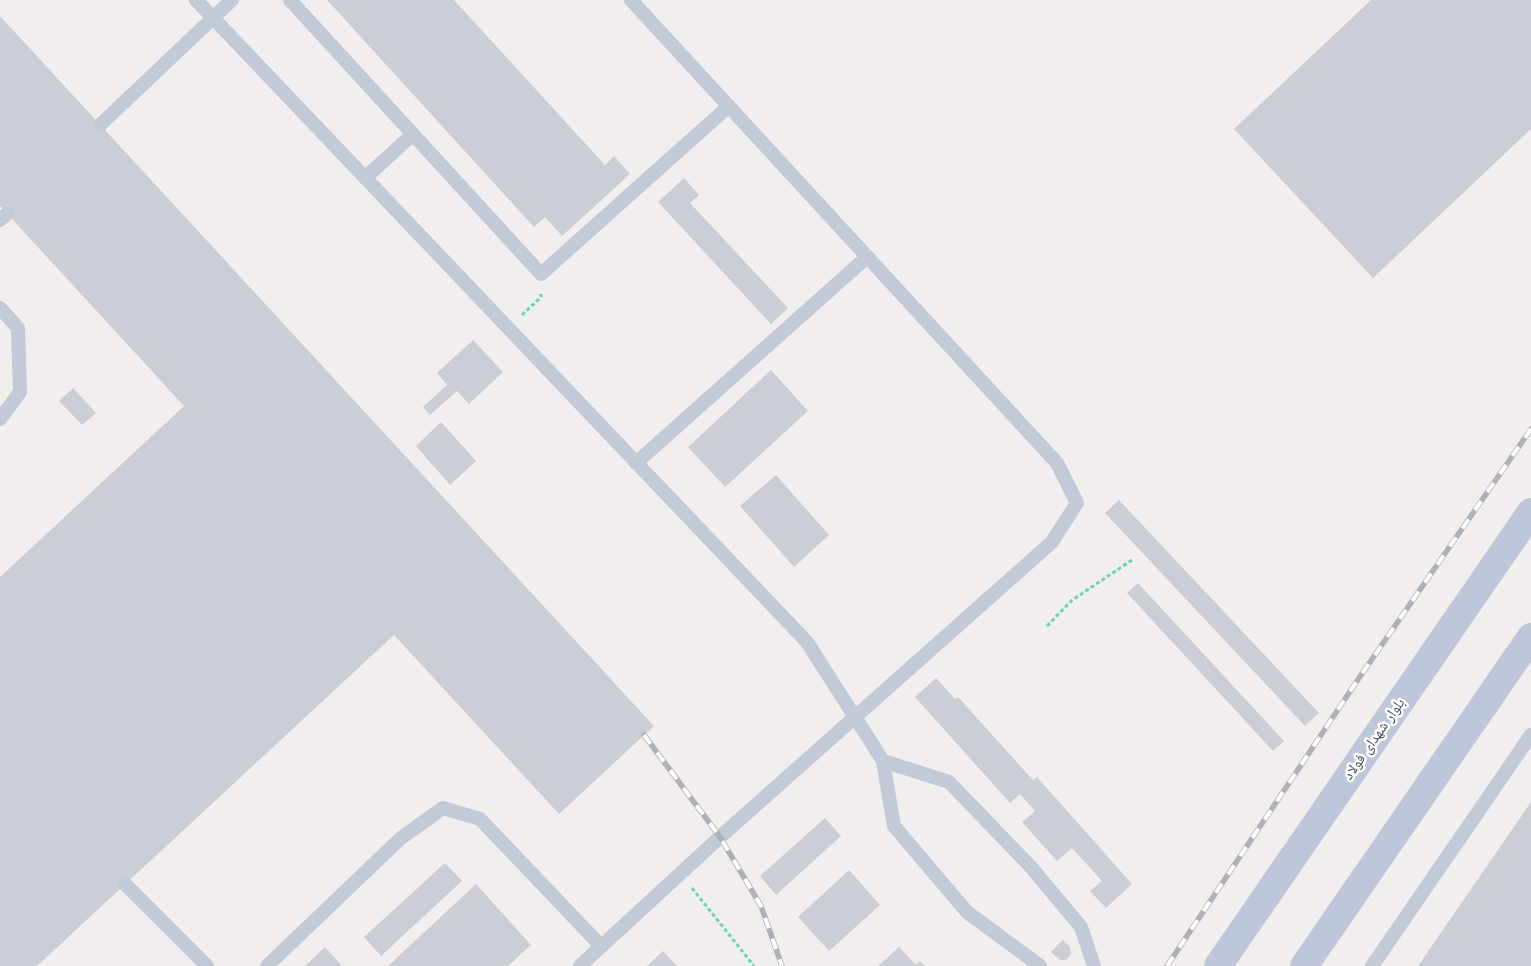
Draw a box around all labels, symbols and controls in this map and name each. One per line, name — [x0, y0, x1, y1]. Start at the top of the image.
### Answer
street label: بلوار شهدای فولاد — [1339, 695, 1409, 783]

